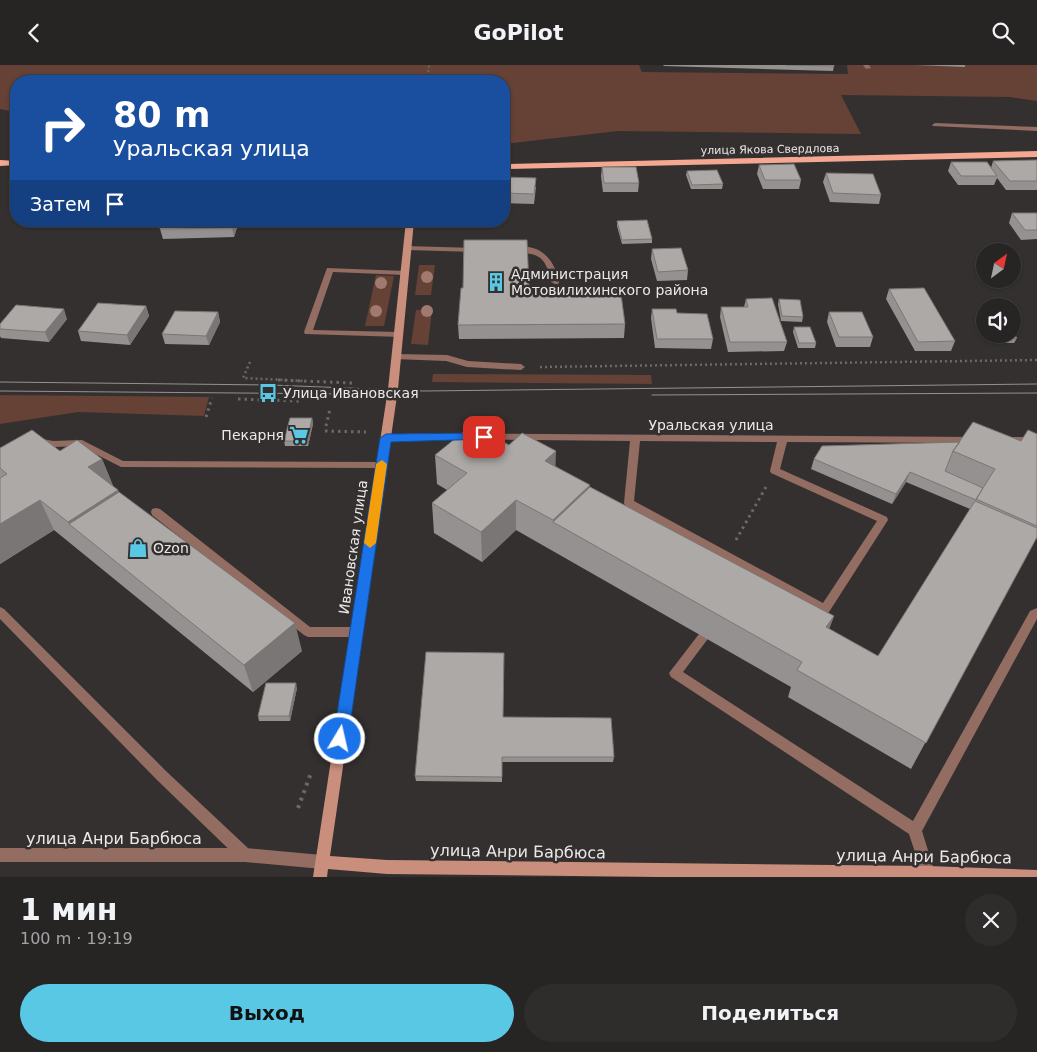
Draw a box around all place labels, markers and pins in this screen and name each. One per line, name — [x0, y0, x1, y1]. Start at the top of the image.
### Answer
place label: Администрация Мотовилихинского района — [511, 266, 708, 298]
building icon: Администрация Мотовилихинского района — [485, 271, 507, 293]
bus stop icon: Улица Ивановская — [257, 382, 279, 404]
place label: Улица Ивановская — [283, 385, 419, 401]
pin — [463, 416, 505, 458]
supermarket icon: Пекарня — [288, 424, 310, 446]
place label: Пекарня — [221, 427, 284, 443]
shop icon: Ozon — [127, 537, 149, 559]
place label: Ozon — [153, 540, 189, 556]

